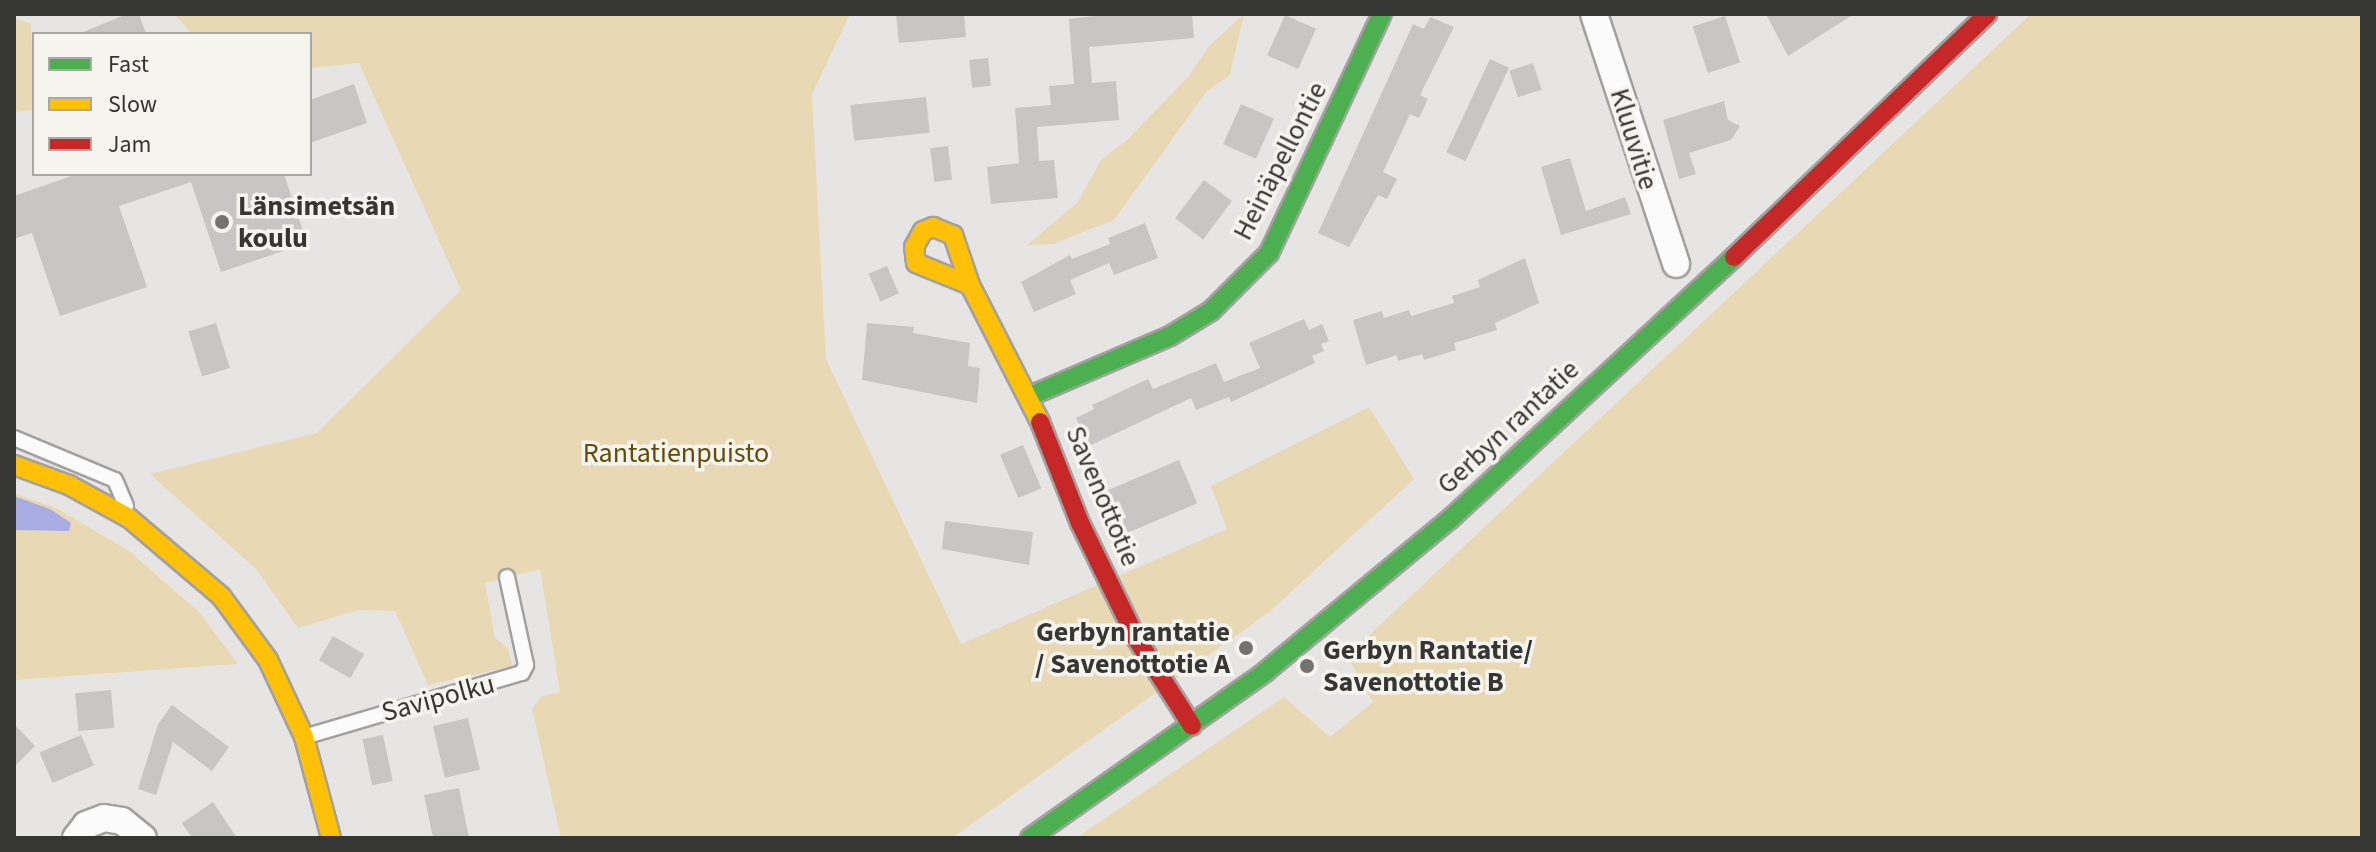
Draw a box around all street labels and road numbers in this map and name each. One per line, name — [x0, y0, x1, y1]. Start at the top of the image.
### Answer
street label: Heinäpellontie — [1226, 76, 1334, 246]
street label: Kluuvitie — [1603, 84, 1665, 194]
street label: Gerbyn rantatie — [1430, 353, 1586, 501]
street label: Savenottotie — [1058, 421, 1148, 571]
street label: Savipolku — [378, 667, 498, 729]

